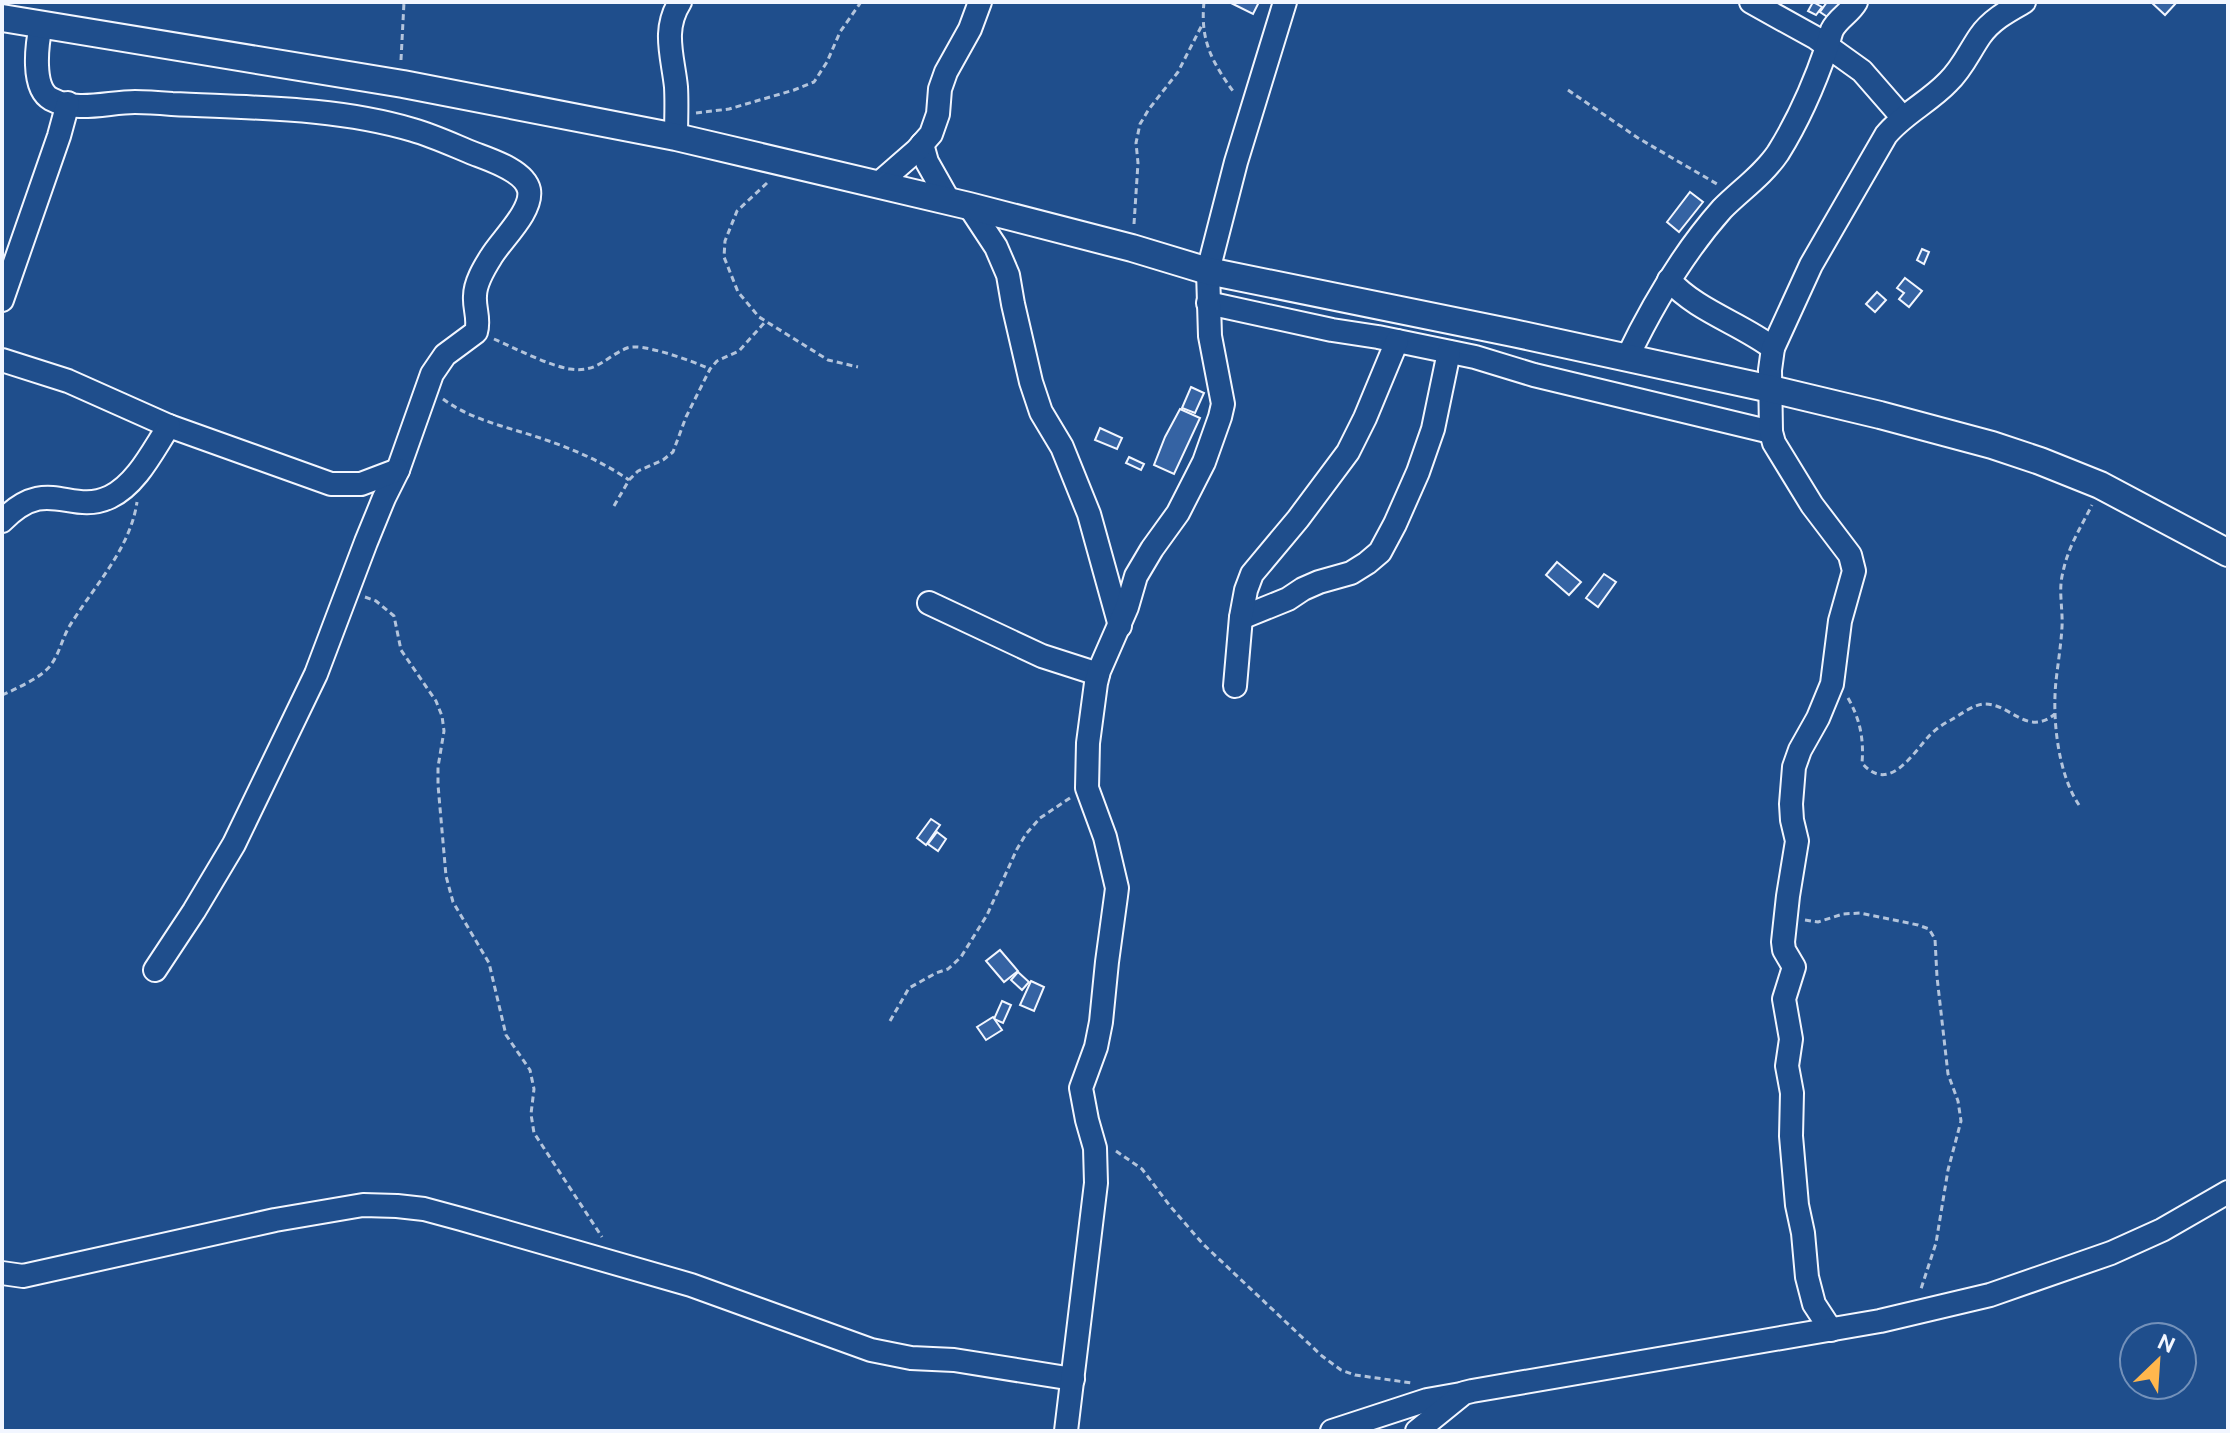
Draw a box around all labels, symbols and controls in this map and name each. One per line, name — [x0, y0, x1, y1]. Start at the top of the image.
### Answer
north arrow — [2118, 1321, 2198, 1401]
text: N — [2154, 1328, 2179, 1357]

